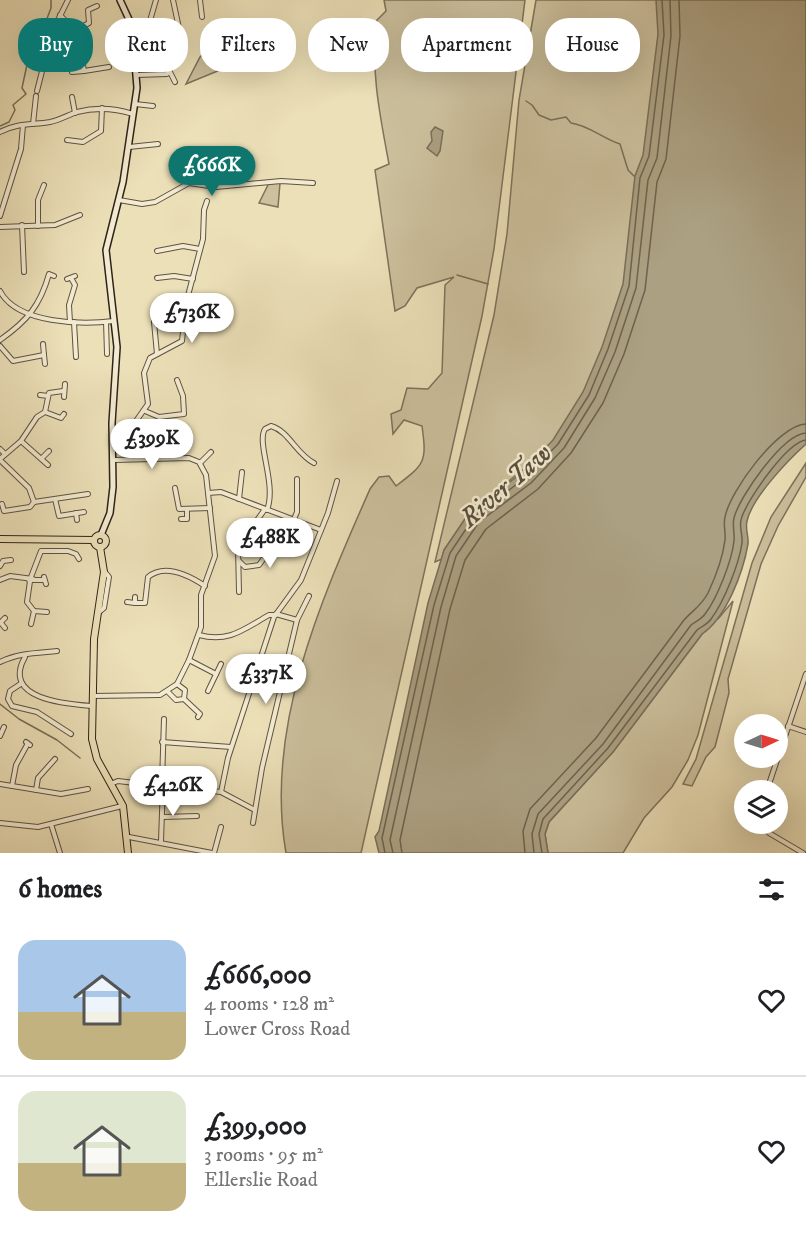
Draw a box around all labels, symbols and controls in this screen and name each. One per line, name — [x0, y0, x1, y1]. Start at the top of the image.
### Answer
chip: Buy — [18, 18, 93, 72]
chip: Rent — [105, 18, 188, 72]
chip: Filters — [200, 18, 296, 72]
chip: New — [308, 18, 389, 72]
chip: Apartment — [401, 18, 533, 72]
chip: House — [545, 18, 640, 72]
pin: £666K — [170, 146, 254, 197]
text: £666K — [182, 153, 242, 178]
pin: £736K — [150, 293, 234, 344]
text: £736K — [164, 300, 220, 325]
pin: £399K — [110, 419, 194, 470]
text: £399K — [124, 426, 180, 451]
water label: River Taw — [452, 437, 559, 536]
pin: £488K — [228, 518, 312, 569]
text: £488K — [240, 525, 300, 550]
pin: £337K — [224, 654, 308, 705]
text: £337K — [239, 661, 293, 686]
north arrow — [734, 714, 788, 768]
map controls — [734, 714, 788, 834]
pin: £426K — [131, 766, 215, 817]
text: £426K — [143, 773, 203, 798]
button: layers — [734, 780, 788, 834]
text: 6 homes — [18, 873, 102, 906]
icon: filters — [755, 873, 788, 906]
text: £666,000 — [204, 959, 312, 992]
icon: home — [66, 964, 138, 1036]
icon: heart — [755, 984, 788, 1017]
text: 4 rooms · 128 m² — [204, 992, 334, 1017]
text: Lower Cross Road — [204, 1017, 350, 1042]
text: £399,000 — [204, 1110, 307, 1143]
icon: home — [66, 1115, 138, 1187]
icon: heart — [755, 1135, 788, 1168]
text: 3 rooms · 95 m² — [204, 1143, 323, 1168]
text: Ellerslie Road — [204, 1168, 318, 1193]

